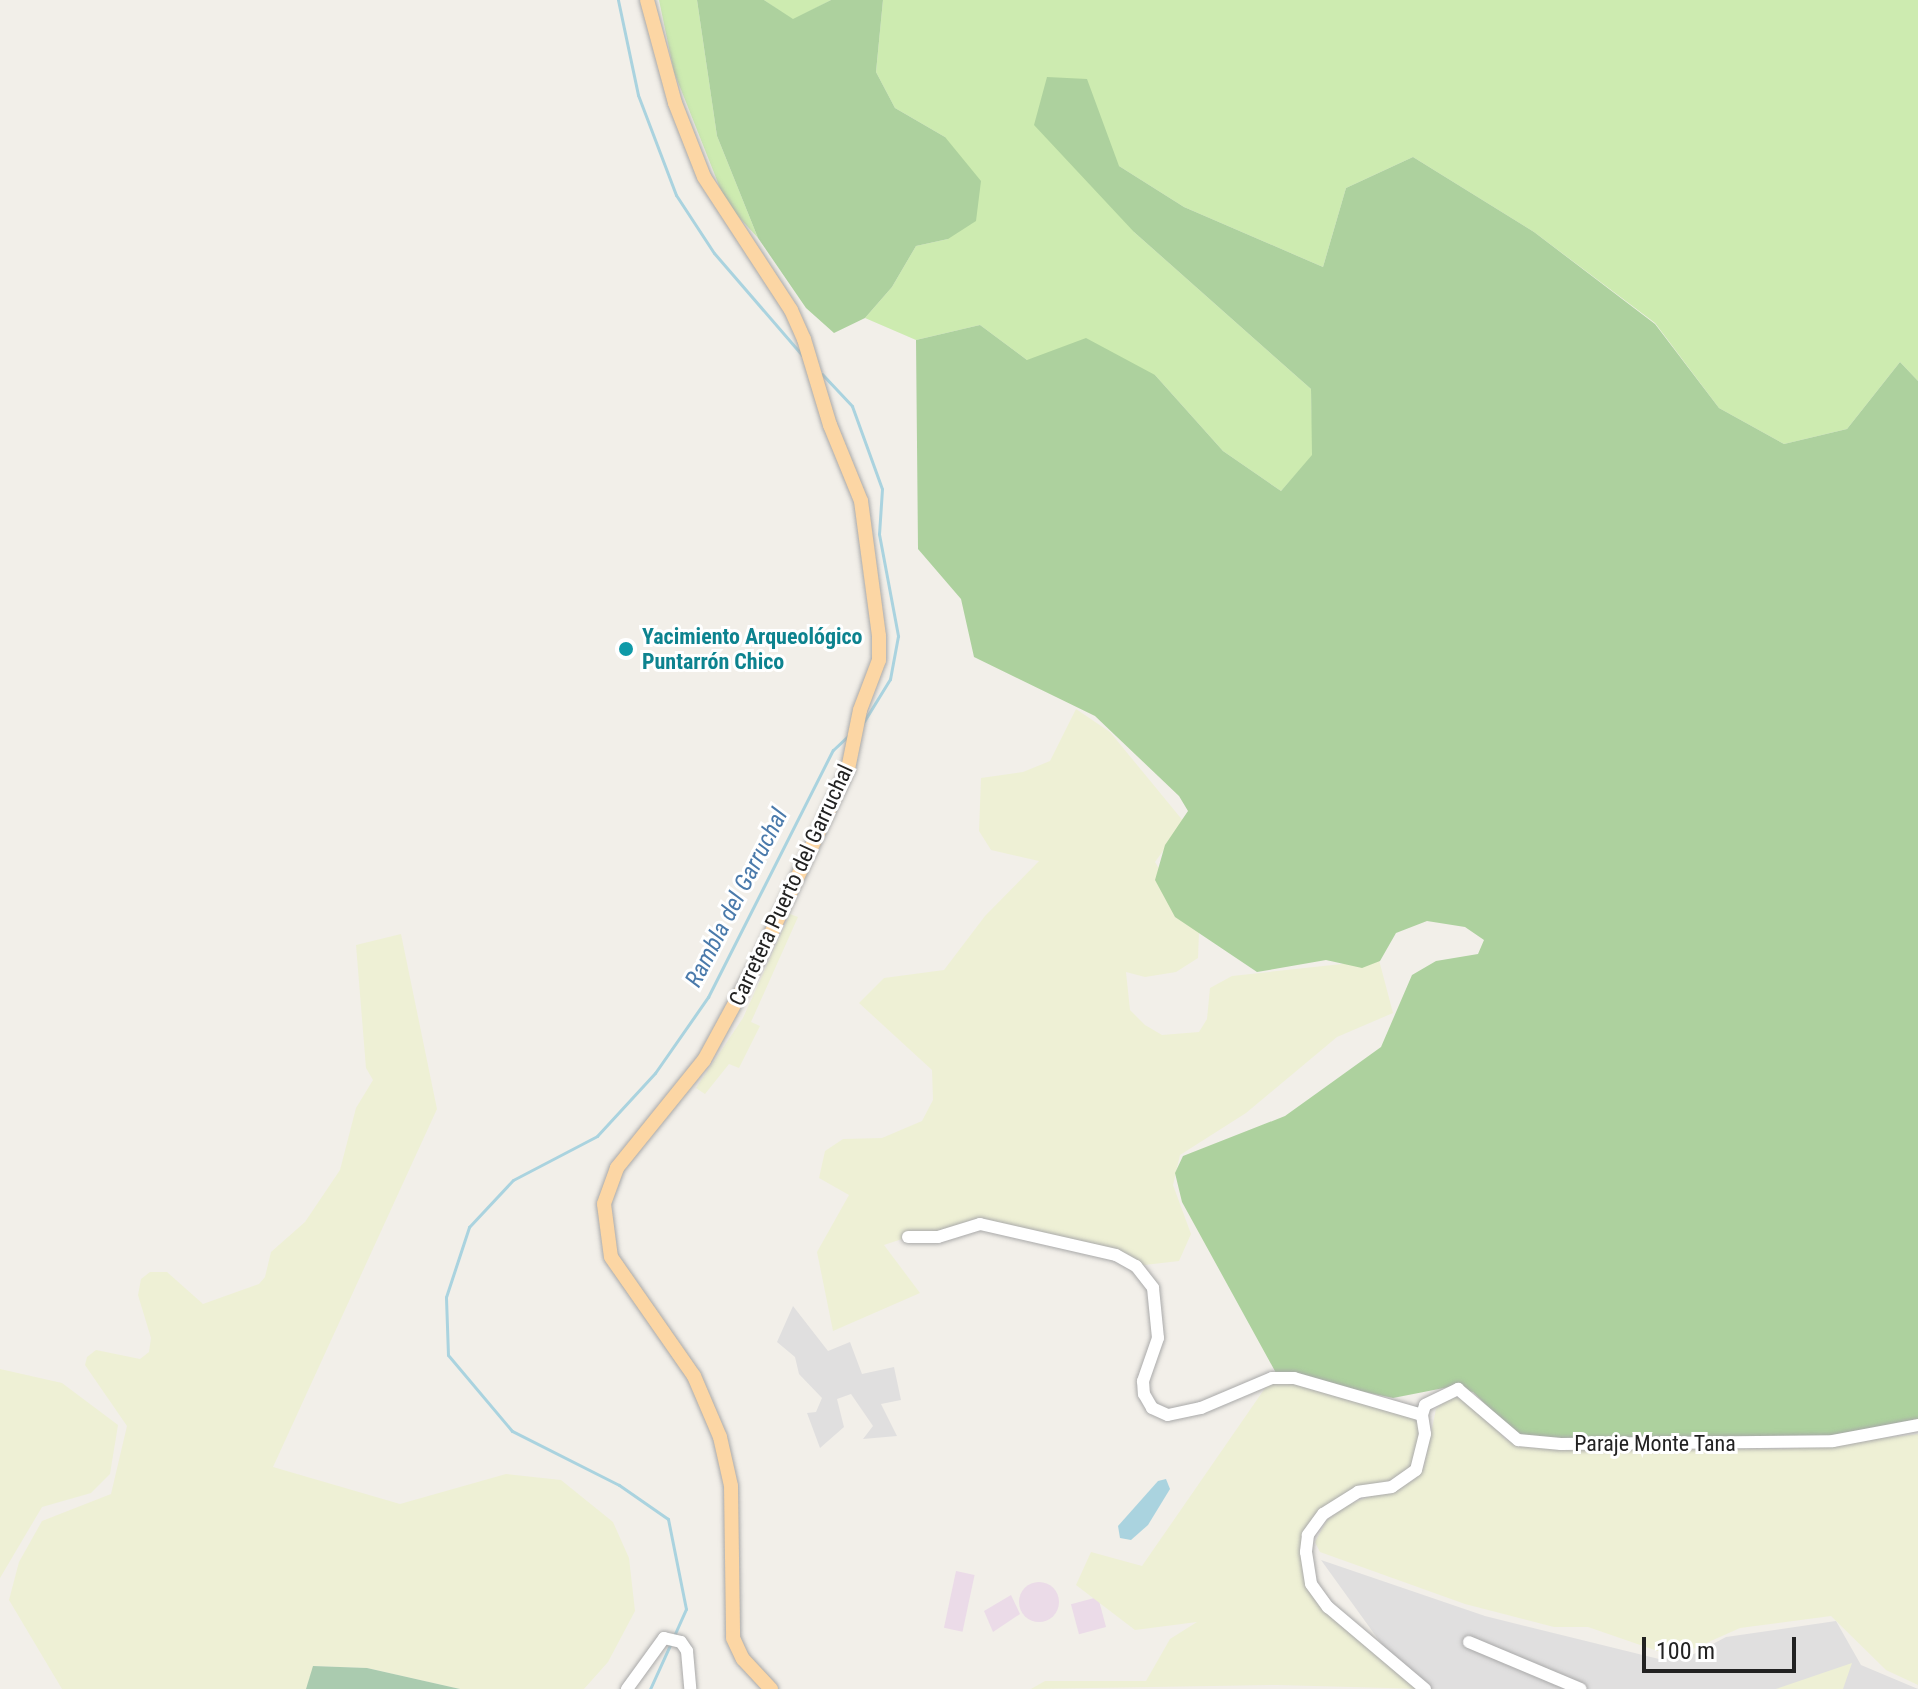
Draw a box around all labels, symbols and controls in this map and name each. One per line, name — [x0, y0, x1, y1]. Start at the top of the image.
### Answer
place label: Yacimiento Arqueológico Puntarrón Chico — [642, 623, 863, 674]
marker: Yacimiento Arqueológico Puntarrón Chico — [617, 640, 635, 658]
street label: Carretera Puerto del Garruchal — [723, 760, 859, 1010]
water label: Rambla del Garruchal — [680, 804, 794, 992]
street label: Paraje Monte Tana — [1574, 1431, 1736, 1457]
scale bar — [1646, 1621, 1800, 1671]
text: 100 m — [1656, 1637, 1715, 1665]

